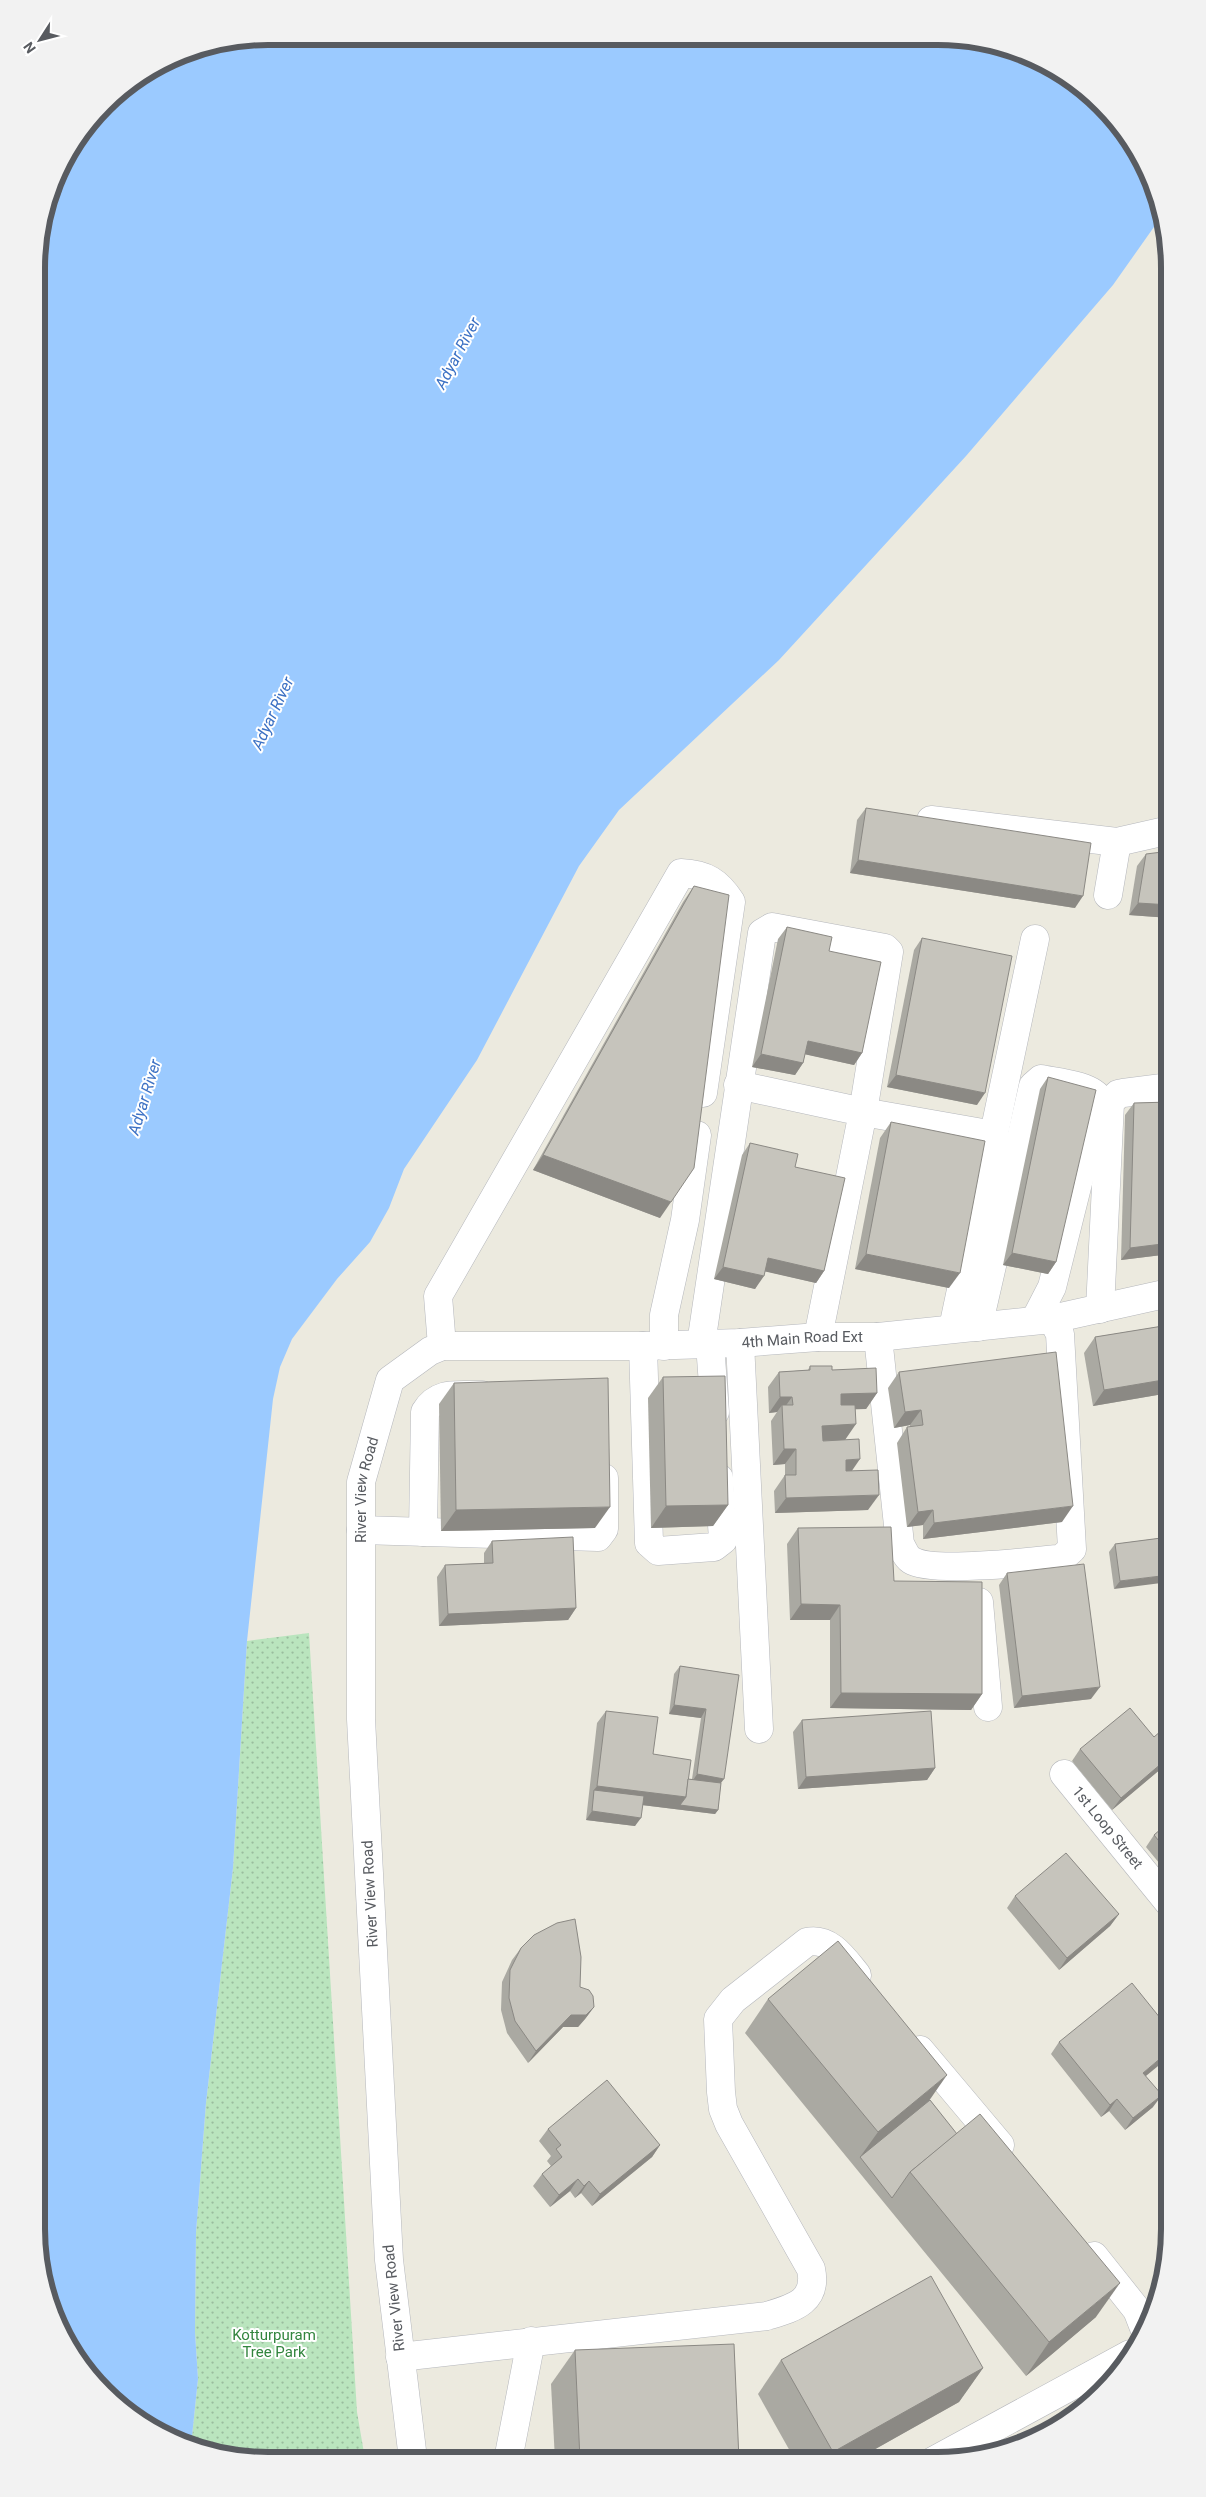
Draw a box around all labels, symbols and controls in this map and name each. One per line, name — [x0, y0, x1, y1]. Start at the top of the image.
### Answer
north arrow — [15, 15, 65, 65]
text: N — [20, 39, 39, 56]
water label: Adyar River — [430, 314, 484, 393]
water label: Adyar River — [247, 673, 298, 753]
water label: Adyar River — [124, 1056, 165, 1138]
street label: 4th Main Road Ext — [741, 1328, 863, 1352]
street label: River View Road — [352, 1435, 382, 1543]
street label: 1st Loop Street — [1068, 1782, 1147, 1873]
street label: River View Road — [358, 1840, 382, 1948]
street label: River View Road — [379, 2244, 409, 2352]
park label: Kotturpuram Tree Park — [232, 2326, 316, 2361]

